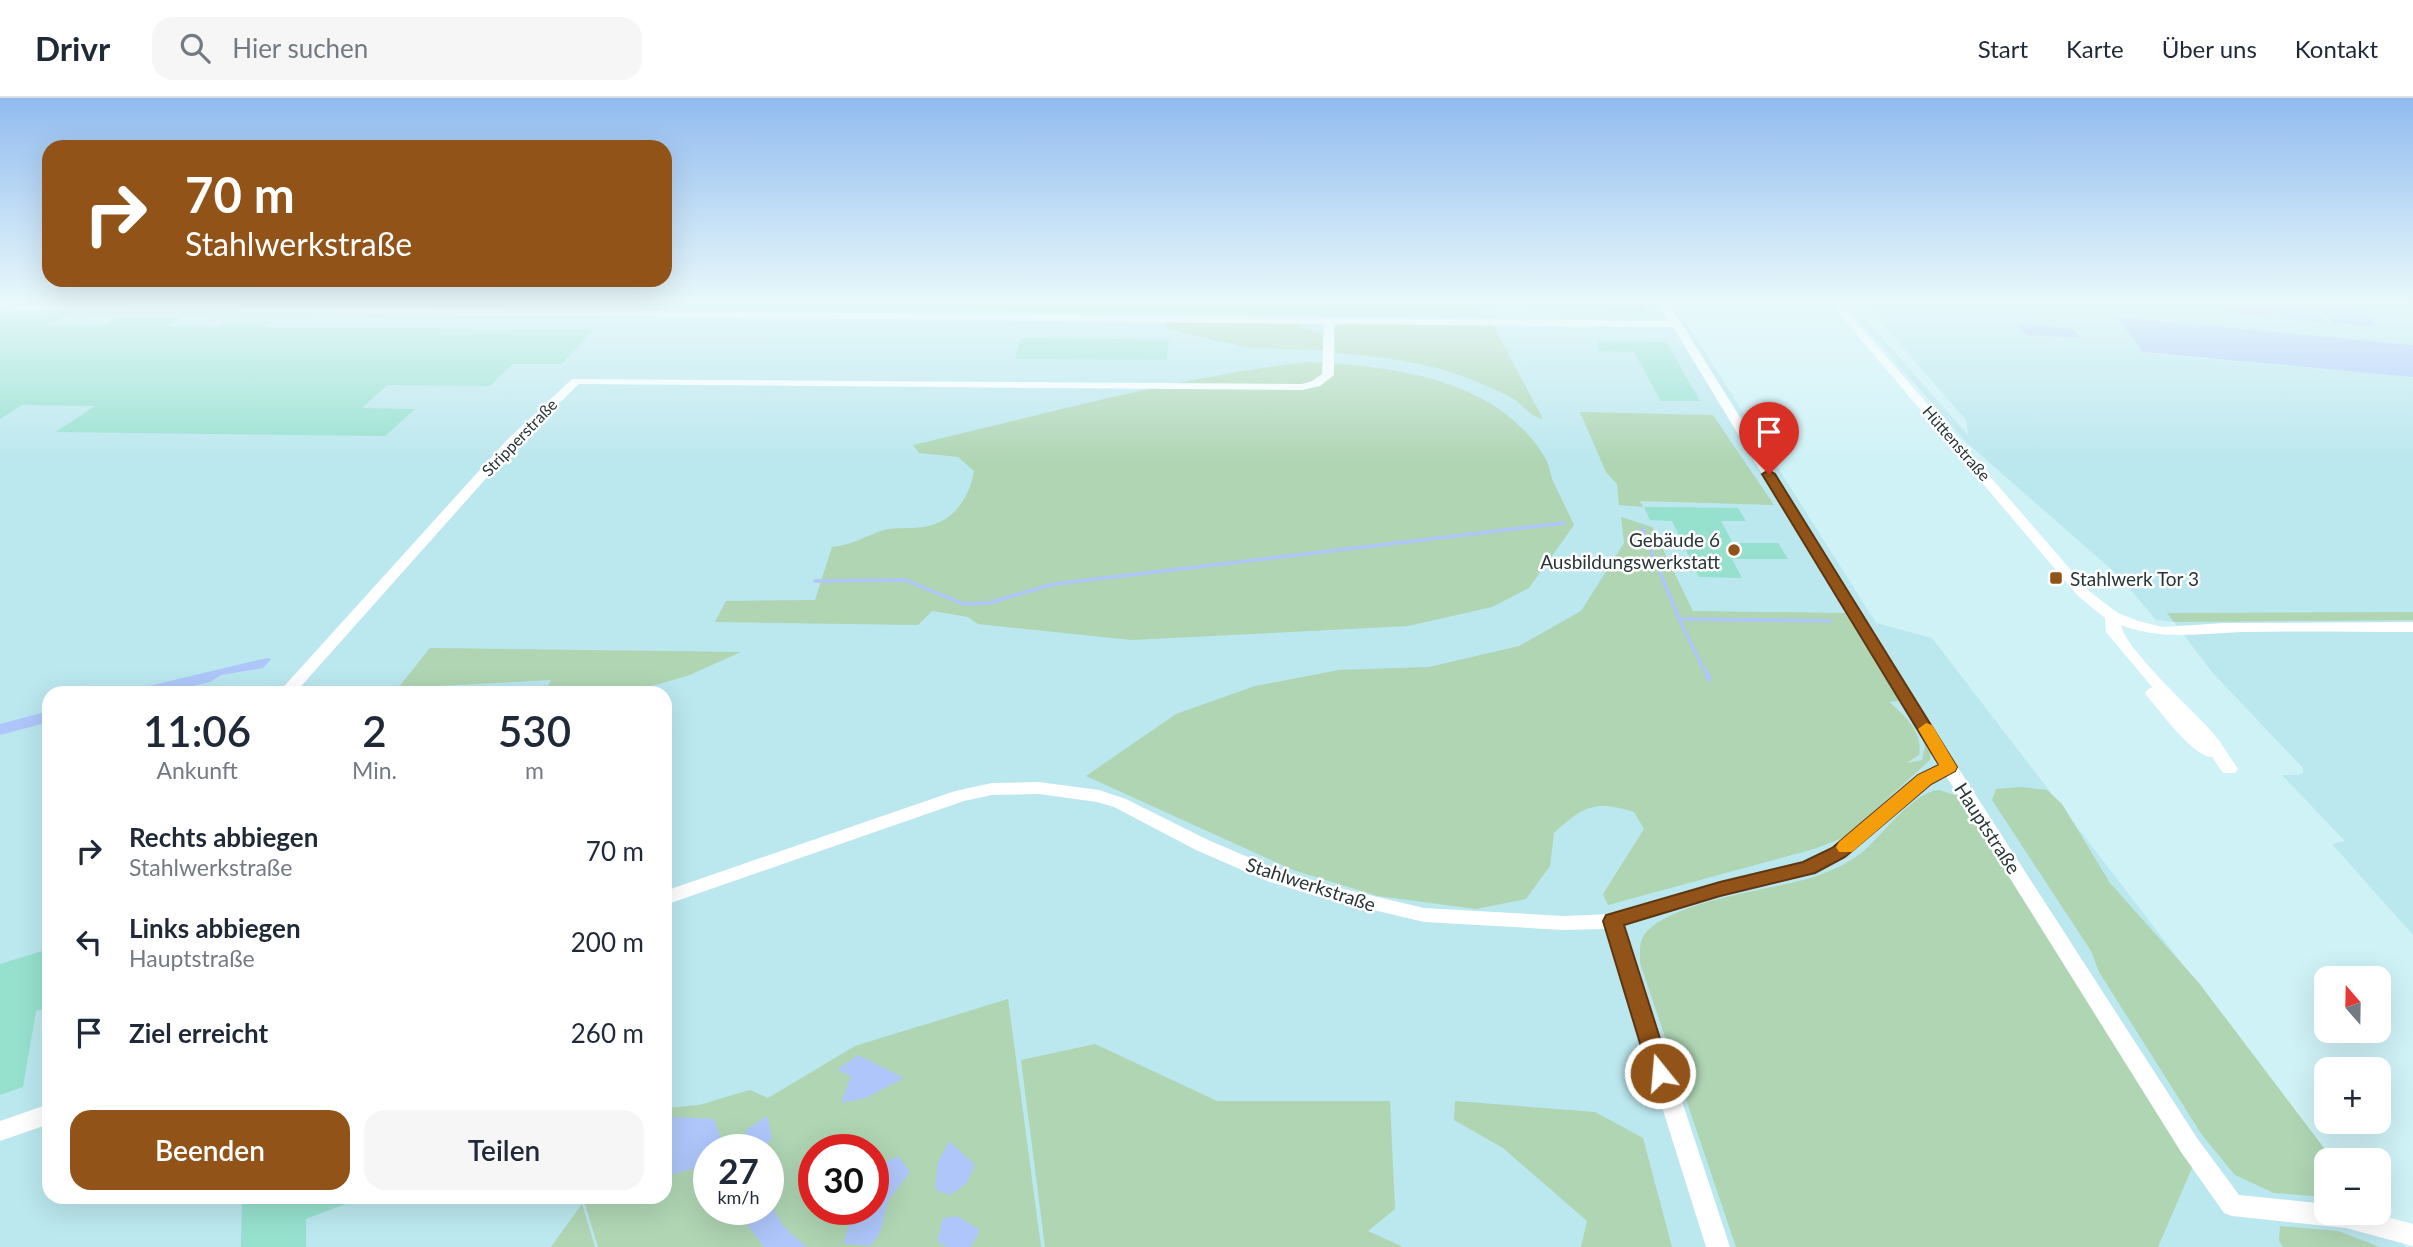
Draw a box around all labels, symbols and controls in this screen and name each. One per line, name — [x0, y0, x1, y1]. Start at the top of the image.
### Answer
search box — [152, 17, 642, 80]
text: Drivr — [35, 28, 110, 68]
icon: search — [176, 29, 214, 67]
text: Hier suchen — [232, 32, 368, 64]
text: Start — [1978, 34, 2028, 63]
text: Karte — [2066, 34, 2124, 63]
text: Über uns — [2162, 34, 2257, 63]
text: Kontakt — [2295, 34, 2378, 63]
text: 70 m — [185, 165, 295, 223]
icon: right — [70, 168, 161, 259]
text: Stahlwerkstraße — [185, 224, 412, 263]
street label: Stripperstraße — [477, 394, 561, 480]
pin — [1739, 402, 1799, 474]
street label: Hüttenstraße — [1919, 402, 1995, 484]
icon: arrive — [1750, 413, 1788, 451]
place label: Gebäude 6 Ausbildungswerkstatt — [1540, 528, 1720, 573]
marker: Gebäude 6 Ausbildungswerkstatt — [1726, 542, 1742, 558]
place label: Stahlwerk Tor 3 — [2070, 567, 2199, 590]
marker: Stahlwerk Tor 3 — [2048, 570, 2064, 586]
text: 11:06 — [143, 706, 251, 756]
text: 2 — [362, 706, 387, 756]
text: 530 — [498, 706, 571, 756]
text: Ankunft — [156, 756, 238, 784]
text: Min. — [352, 756, 397, 784]
text: m — [525, 756, 544, 784]
street label: Hauptstraße — [1950, 778, 2026, 878]
text: Rechts abbiegen — [129, 821, 318, 853]
icon: right — [70, 832, 108, 870]
text: 70 m — [586, 835, 644, 867]
street label: Stahlwerkstraße — [1243, 852, 1379, 916]
text: Stahlwerkstraße — [129, 853, 292, 881]
text: Links abbiegen — [129, 912, 301, 944]
icon: left — [70, 923, 108, 961]
text: 200 m — [571, 926, 644, 958]
text: Hauptstraße — [129, 944, 255, 972]
north arrow — [2314, 966, 2390, 1043]
map controls — [2314, 966, 2391, 1225]
icon: arrive — [70, 1014, 108, 1052]
text: Ziel erreicht — [129, 1017, 268, 1049]
text: 260 m — [571, 1017, 644, 1049]
position arrow — [1623, 1036, 1697, 1110]
button: + — [2314, 1057, 2391, 1134]
button: Beenden — [70, 1110, 350, 1190]
button: Teilen — [364, 1110, 644, 1190]
speed limit sign: 30 — [798, 1134, 889, 1225]
button: − — [2314, 1148, 2391, 1225]
text: 27 — [718, 1149, 759, 1191]
text: km/h — [717, 1186, 760, 1208]

